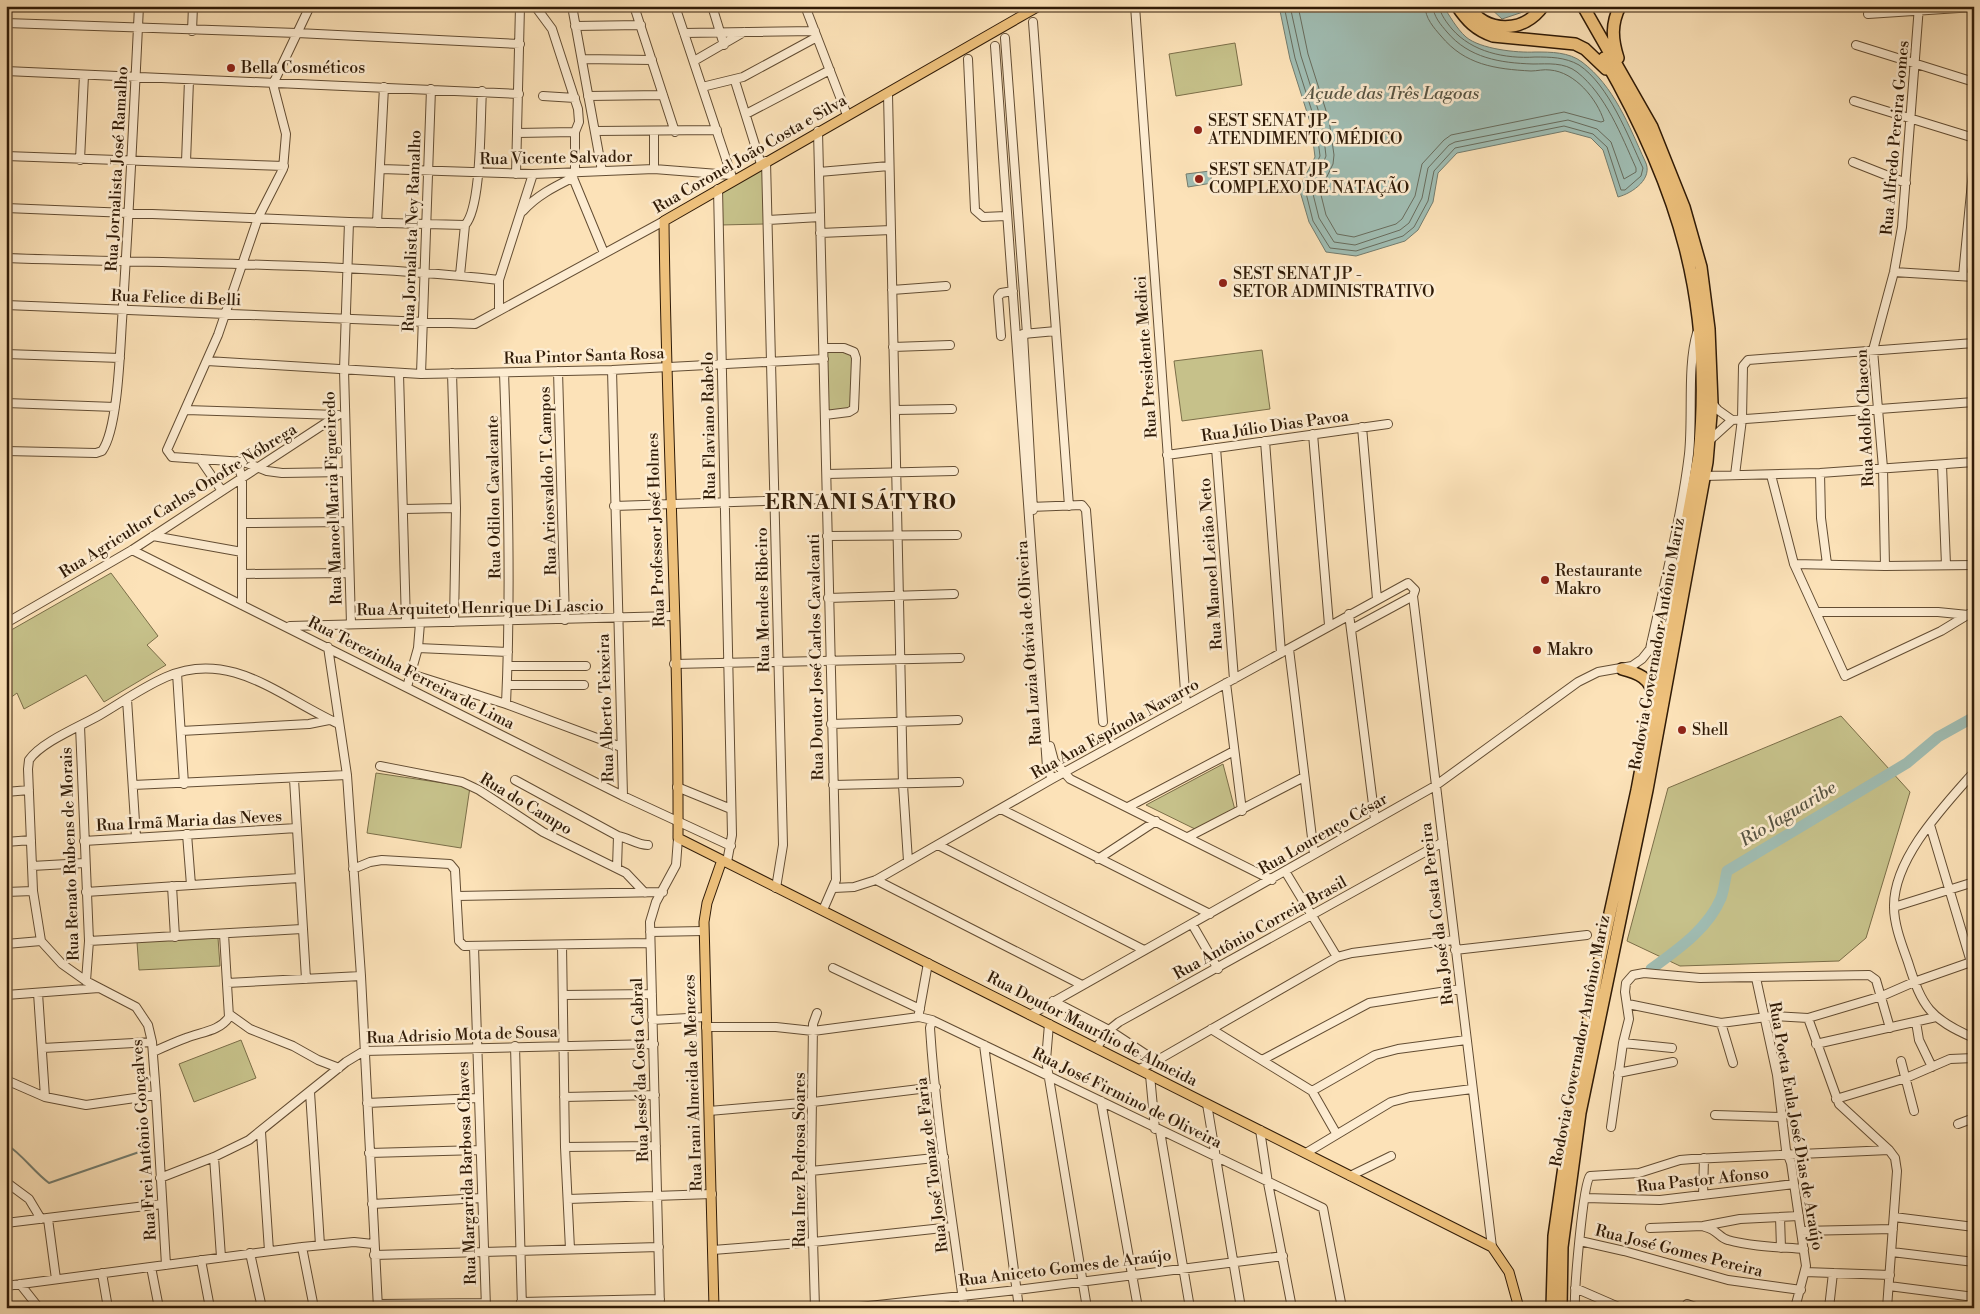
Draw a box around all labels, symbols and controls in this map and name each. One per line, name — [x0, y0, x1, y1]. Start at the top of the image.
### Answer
street label: Rua Alfredo Pereira Gomes — [1877, 40, 1913, 236]
place label: Bella Cosméticos — [240, 58, 365, 78]
marker: Bella Cosméticos — [225, 62, 237, 74]
street label: Rua Jornalista José Ramalho — [102, 66, 132, 272]
water label: Açude das Três Lagoas — [1303, 82, 1479, 105]
street label: Rua Coronel João Costa e Silva — [650, 90, 851, 218]
place label: SEST SENAT JP - ATENDIMENTO MÉDICO — [1207, 111, 1403, 149]
marker: SEST SENAT JP - ATENDIMENTO MÉDICO — [1192, 124, 1204, 136]
street label: Rua Jornalista Ney Ramalho — [398, 130, 426, 332]
street label: Rua Vicente Salvador — [479, 147, 633, 169]
place label: SEST SENAT JP - COMPLEXO DE NATAÇÃO — [1209, 160, 1409, 198]
marker: SEST SENAT JP - COMPLEXO DE NATAÇÃO — [1193, 173, 1205, 185]
place label: SEST SENAT JP - SETOR ADMINISTRATIVO — [1233, 264, 1435, 302]
street label: Rua Presidente Medici — [1130, 275, 1162, 439]
marker: SEST SENAT JP - SETOR ADMINISTRATIVO — [1217, 277, 1229, 289]
street label: Rua Felice di Belli — [111, 286, 241, 310]
street label: Rua Pintor Santa Rosa — [503, 343, 666, 369]
street label: Rua Adolfo Chacon — [1851, 348, 1879, 487]
street label: Rua Flaviano Rabelo — [698, 352, 720, 500]
street label: Rua Ariosvaldo T. Campos — [535, 386, 561, 576]
street label: Rua Manoel Maria Figueiredo — [319, 391, 347, 605]
street label: Rua Júlio Dias Pavoa — [1200, 406, 1351, 446]
street label: Rua Odilon Cavalcante — [483, 415, 505, 579]
street label: Rua Agricultor Carlos Onofre Nóbrega — [56, 419, 301, 583]
street label: Rua Professor José Holmes — [643, 432, 669, 628]
street label: Rua Manoel Leitão Neto — [1195, 477, 1227, 651]
district label: ERNANI SÁTYRO — [765, 488, 957, 516]
street label: Rodovia Governador Antônio Mariz — [1625, 516, 1689, 772]
street label: Rua Mendes Ribeiro — [752, 527, 774, 673]
street label: Rua Doutor José Carlos Cavalcanti — [804, 533, 828, 781]
street label: Rua Luzia Otávia de Oliveira — [1012, 539, 1046, 746]
place label: Restaurante Makro — [1555, 561, 1642, 599]
marker: Restaurante Makro — [1539, 574, 1551, 586]
street label: Rua Arquiteto Henrique Di Lascio — [356, 596, 604, 620]
street label: Rua Terezinha Ferreira de Lima — [304, 612, 519, 734]
street label: Rua Alberto Teixeira — [593, 632, 619, 783]
place label: Makro — [1547, 640, 1593, 660]
marker: Makro — [1531, 644, 1543, 656]
street label: Rua Ana Espínola Navarro — [1027, 674, 1203, 784]
place label: Shell — [1692, 720, 1729, 740]
marker: Shell — [1676, 724, 1688, 736]
street label: Rua Renato Rubens de Morais — [56, 747, 84, 961]
street label: Rua do Campo — [476, 769, 576, 839]
water label: Rio Jaguaribe — [1735, 776, 1841, 852]
street label: Rua Lourenço César — [1255, 789, 1391, 879]
street label: Rua Irmã Maria das Neves — [95, 806, 283, 836]
street label: Rua José da Costa Pereira — [1416, 821, 1458, 1006]
street label: Rua Antônio Correia Brasil — [1170, 872, 1351, 984]
street label: Rodovia Governador Antônio Mariz — [1546, 913, 1614, 1169]
street label: Rua Doutor Maurílio de Almeida — [983, 967, 1201, 1091]
street label: Rua Irani Almeida de Menezes — [679, 974, 707, 1192]
street label: Rua Jessé da Costa Cabral — [627, 977, 653, 1163]
street label: Rua Poeta Eula José Dias de Araújo — [1764, 1000, 1828, 1252]
street label: Rua Adrisio Mota de Sousa — [366, 1022, 559, 1048]
street label: Rua Frei Antônio Gonçalves — [127, 1039, 161, 1241]
street label: Rua José Firmino de Oliveira — [1029, 1043, 1226, 1153]
street label: Rua Margarida Barbosa Chaves — [453, 1061, 481, 1285]
street label: Rua Inez Pedrosa Soares — [790, 1072, 810, 1248]
street label: Rua José Tomaz de Faria — [911, 1075, 953, 1254]
street label: Rua Pastor Afonso — [1636, 1163, 1770, 1197]
street label: Rua José Gomes Pereira — [1593, 1220, 1766, 1282]
street label: Rua Aniceto Gomes de Araújo — [957, 1245, 1173, 1291]

